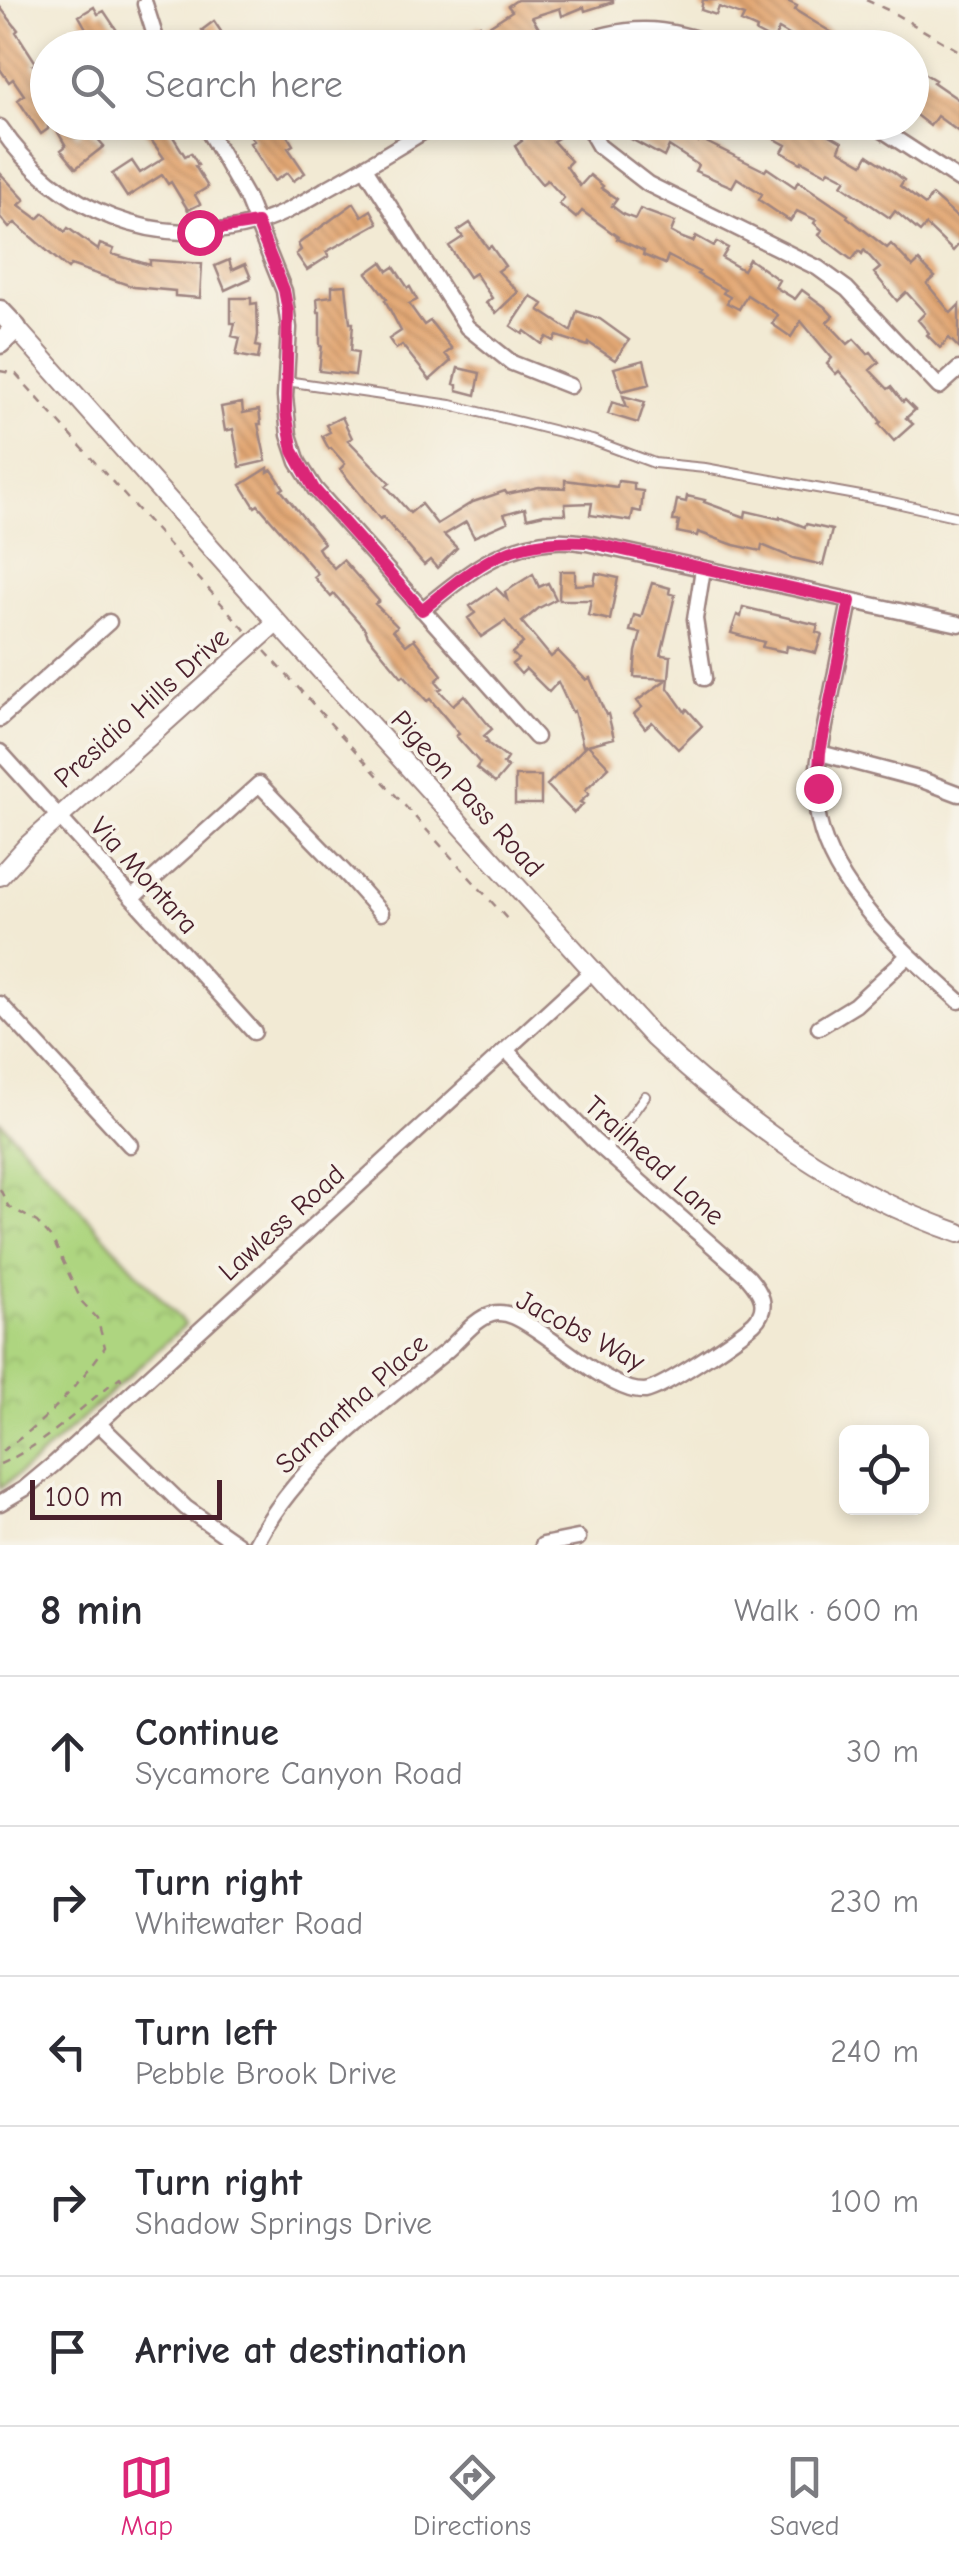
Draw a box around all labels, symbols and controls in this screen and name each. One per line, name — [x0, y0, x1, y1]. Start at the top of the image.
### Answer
search box — [30, 30, 929, 140]
icon: search — [65, 58, 120, 113]
text: Search here — [145, 63, 343, 107]
route start — [177, 210, 223, 256]
street label: Presidio Hills Drive — [48, 621, 236, 795]
street label: Pigeon Pass Road — [384, 704, 550, 883]
route end — [796, 766, 842, 812]
street label: Via Montara — [84, 811, 205, 940]
street label: Trailhead Lane — [578, 1090, 731, 1232]
street label: Lawless Road — [212, 1158, 351, 1287]
street label: Jacobs Way — [511, 1284, 651, 1378]
street label: Samantha Place — [269, 1327, 434, 1480]
map controls — [839, 1425, 929, 1515]
button: locate — [839, 1425, 929, 1515]
scale bar — [30, 1475, 222, 1520]
text: 100 m — [45, 1481, 123, 1513]
text: 8 min — [40, 1586, 143, 1635]
text: Walk · 600 m — [734, 1592, 919, 1629]
text: Continue — [135, 1711, 279, 1755]
icon: ahead — [40, 1724, 95, 1779]
text: 30 m — [846, 1733, 919, 1770]
text: Sycamore Canyon Road — [135, 1755, 463, 1792]
text: Turn right — [135, 1861, 302, 1905]
icon: right — [40, 1874, 95, 1929]
text: 230 m — [829, 1883, 919, 1920]
text: Whitewater Road — [135, 1905, 363, 1942]
text: Turn left — [135, 2011, 276, 2055]
icon: left — [40, 2024, 95, 2079]
text: 240 m — [830, 2033, 919, 2070]
text: Pebble Brook Drive — [135, 2055, 396, 2092]
text: Turn right — [135, 2161, 302, 2205]
icon: right — [40, 2174, 95, 2229]
text: 100 m — [830, 2183, 919, 2220]
text: Shadow Springs Drive — [135, 2205, 432, 2242]
icon: arrive — [40, 2324, 95, 2379]
text: Arrive at destination — [135, 2329, 467, 2373]
tab: Map — [119, 2450, 174, 2542]
tab: Directions — [413, 2450, 531, 2542]
tab: Saved — [770, 2450, 840, 2542]

